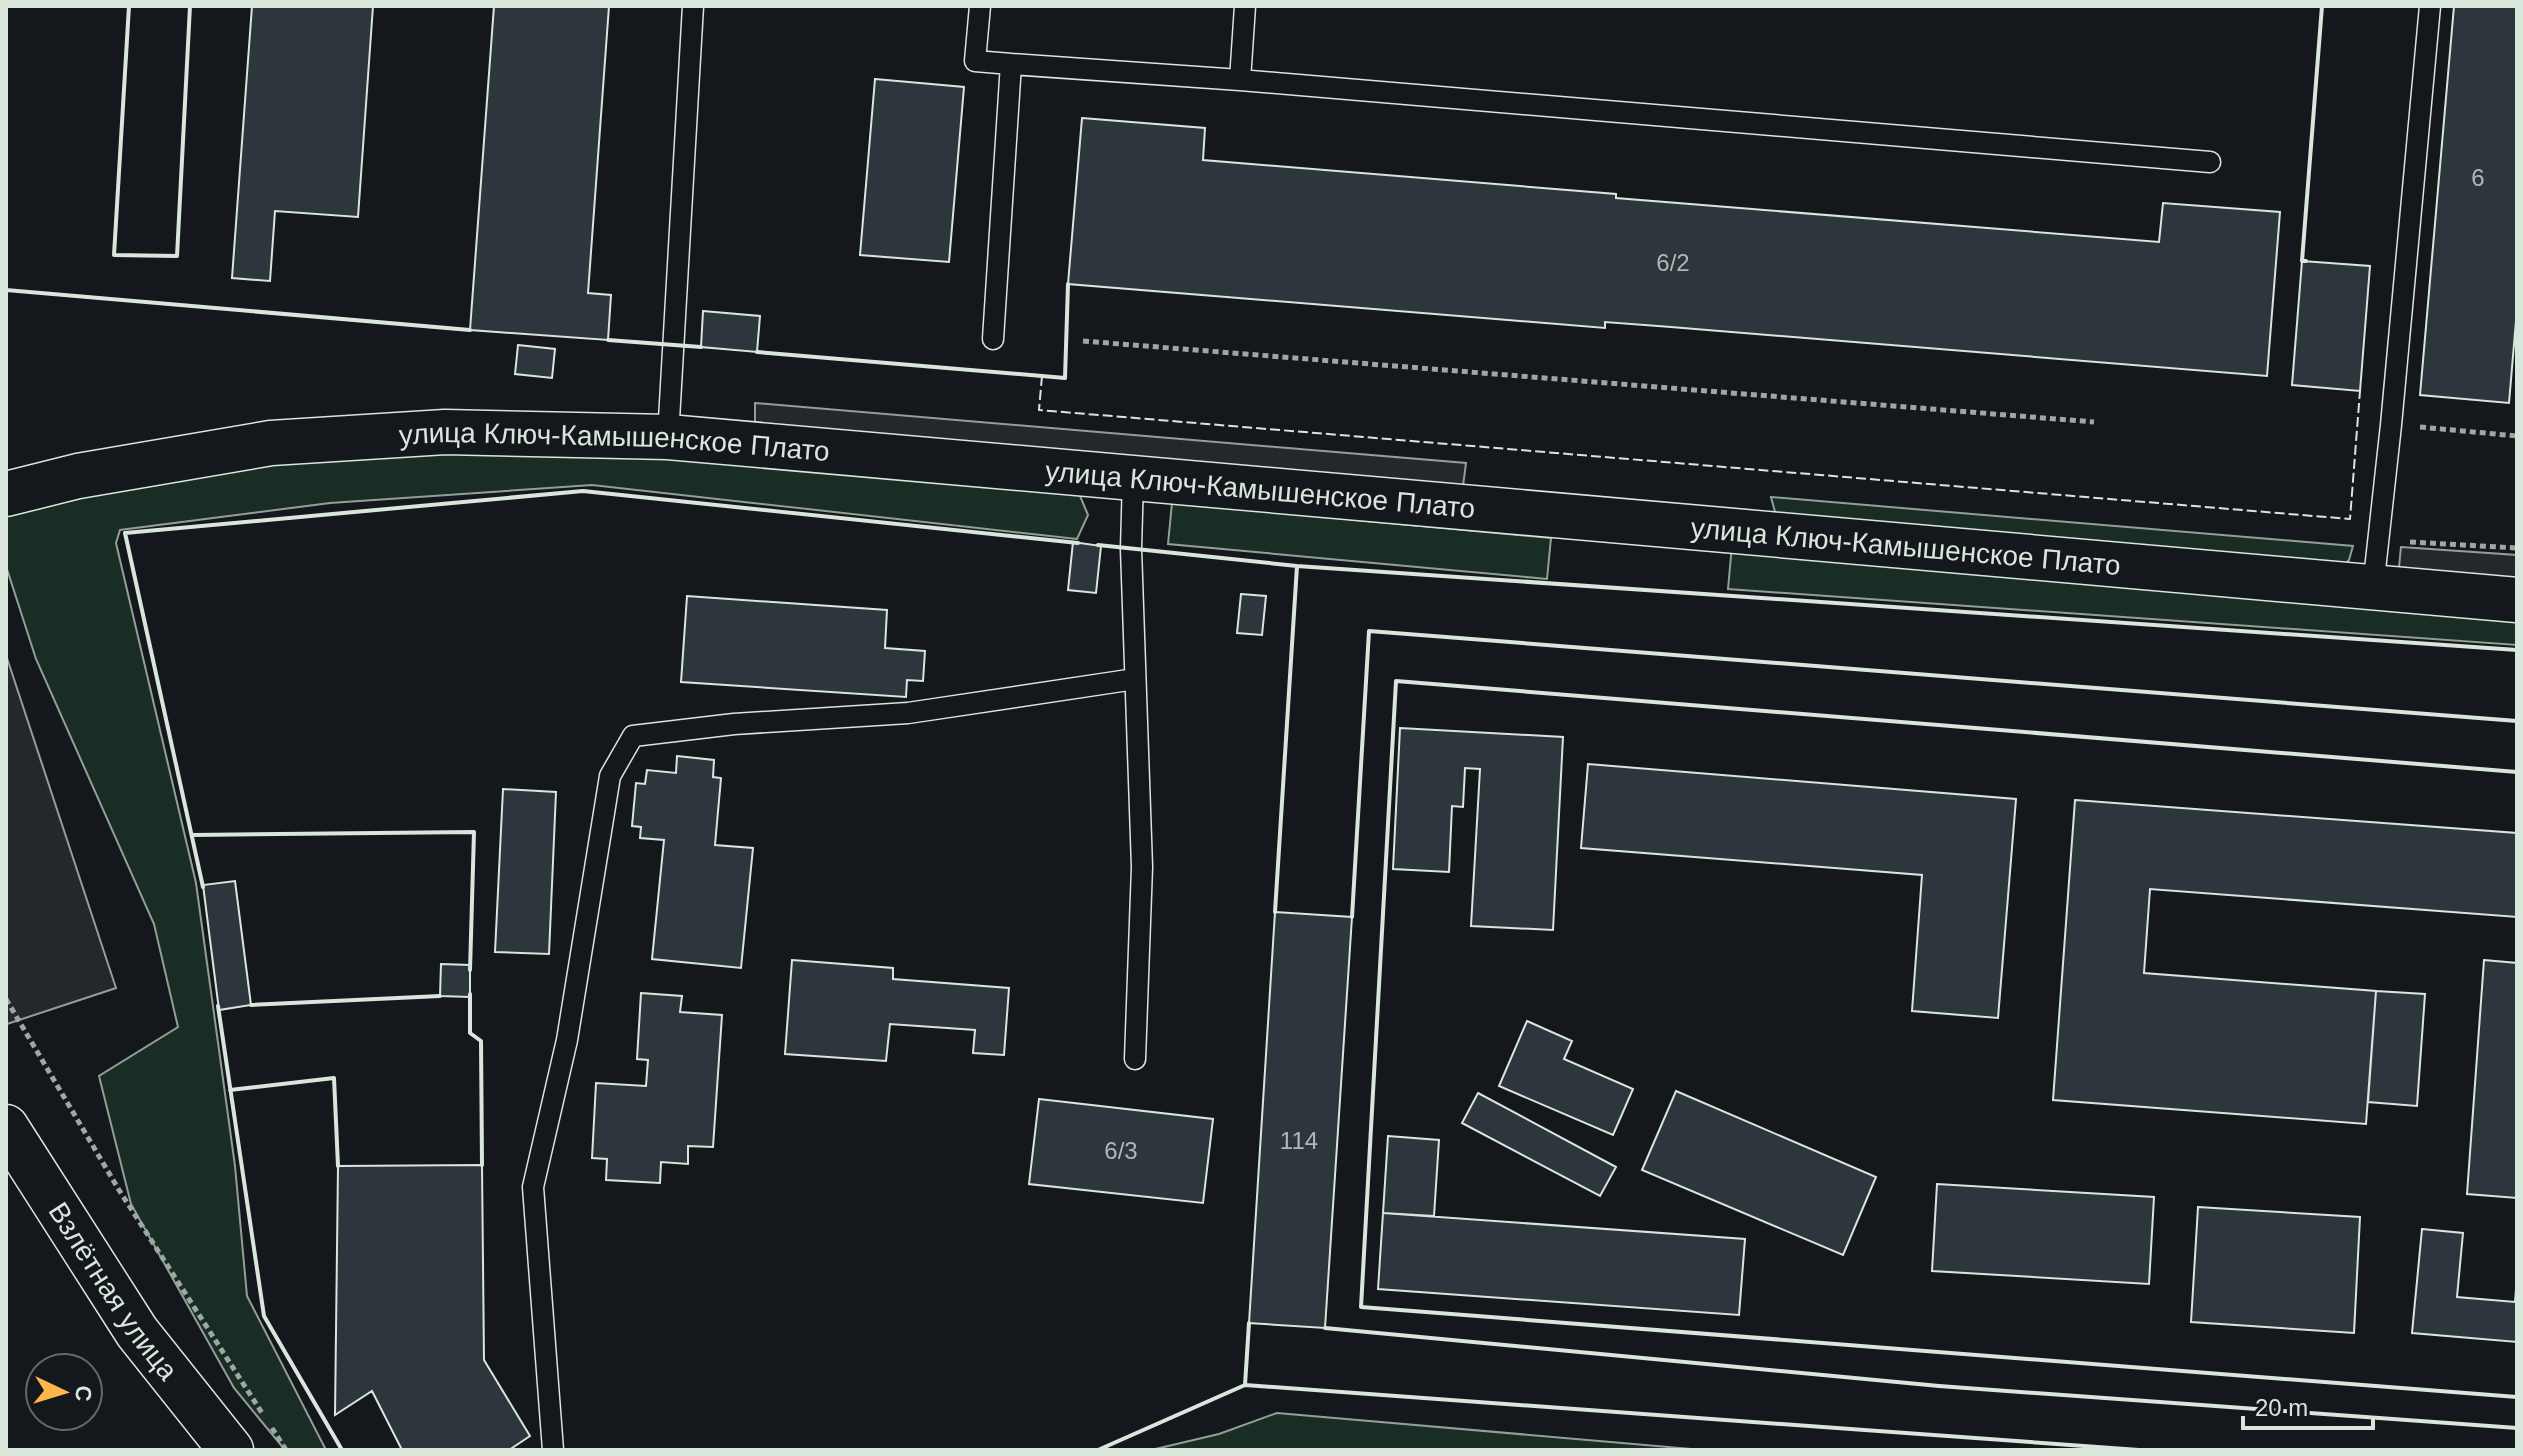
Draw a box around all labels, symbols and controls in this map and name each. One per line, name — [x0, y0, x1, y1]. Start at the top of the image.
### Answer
house number: 6 — [2471, 164, 2485, 191]
house number: 6/2 — [1656, 249, 1690, 276]
street label: улица Ключ-Камышенское Плато — [398, 417, 831, 467]
street label: улица Ключ-Камышенское Плато — [1044, 455, 1477, 524]
street label: улица Ключ-Камышенское Плато — [1689, 512, 2122, 581]
house number: 114 — [1280, 1127, 1318, 1154]
house number: 6/3 — [1104, 1137, 1138, 1164]
street label: Взлётная улица — [42, 1197, 184, 1386]
north arrow — [24, 1352, 104, 1432]
scale bar — [2243, 1380, 2373, 1430]
text: С — [70, 1385, 96, 1402]
text: 20 m — [2255, 1394, 2308, 1421]

